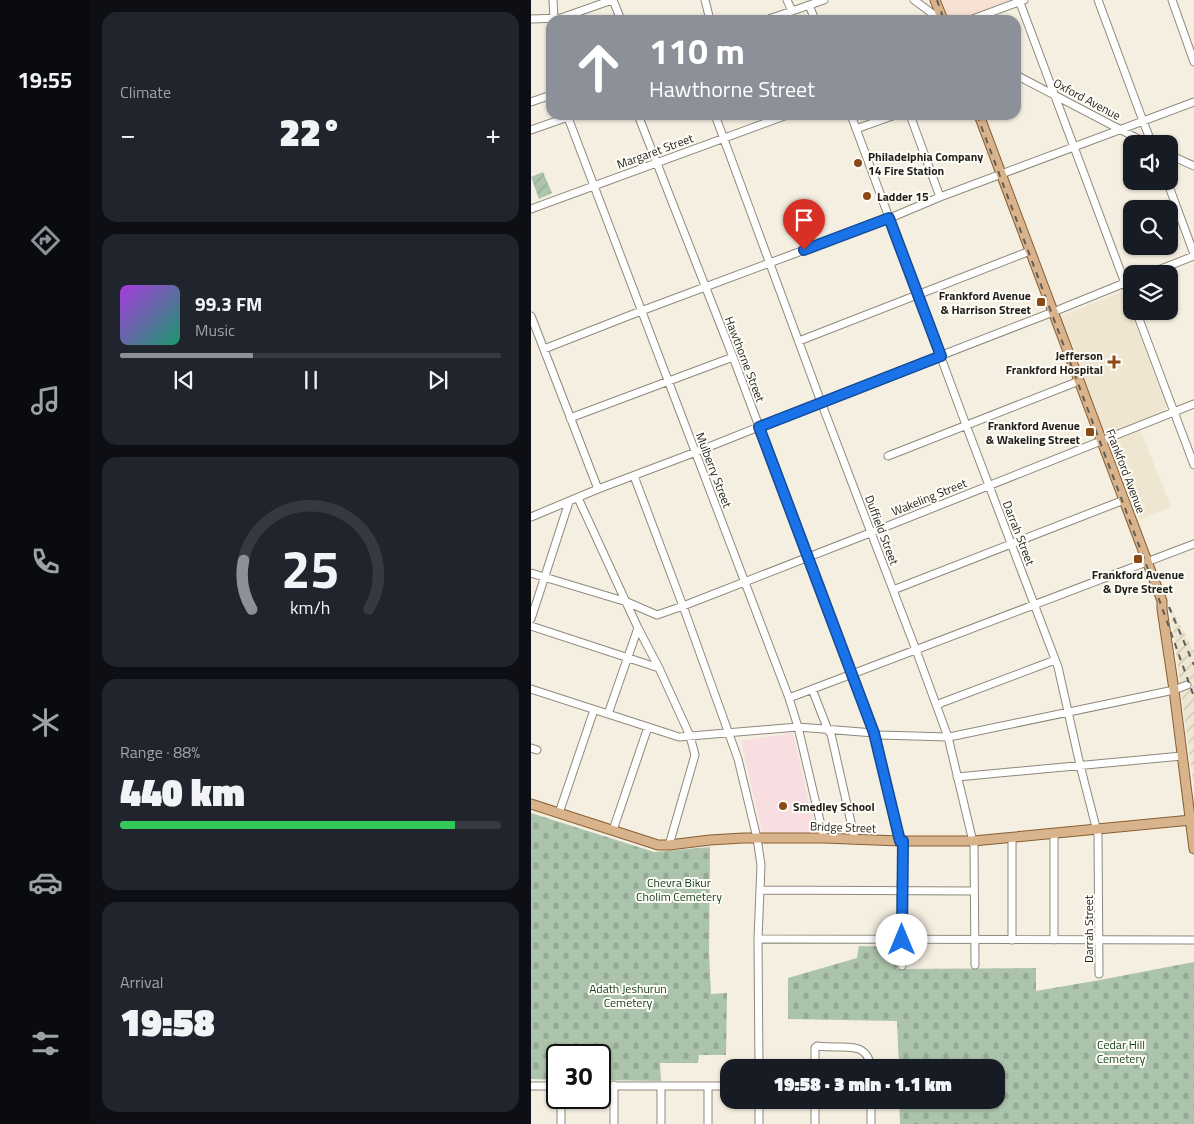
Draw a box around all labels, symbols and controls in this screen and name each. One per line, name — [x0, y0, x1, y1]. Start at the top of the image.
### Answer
text: 110 m — [649, 24, 745, 78]
icon: ahead — [566, 35, 631, 100]
text: 19:55 — [18, 63, 72, 97]
text: Hawthorne Street — [649, 72, 815, 106]
street label: Oxford Avenue — [1050, 73, 1124, 125]
text: Climate — [120, 80, 171, 104]
text: 22° — [279, 103, 342, 161]
text: − — [120, 112, 136, 155]
text: + — [485, 112, 501, 155]
street label: Margaret Street — [614, 128, 697, 174]
map controls — [1123, 135, 1178, 320]
button: sound — [1123, 135, 1178, 190]
place label: Philadelphia Company 14 Fire Station — [868, 147, 983, 180]
marker: Philadelphia Company 14 Fire Station — [852, 157, 864, 169]
place label: Ladder 15 — [877, 187, 929, 206]
marker: Ladder 15 — [861, 190, 873, 202]
pin — [783, 199, 825, 250]
button: search — [1123, 200, 1178, 255]
icon: arrive — [790, 206, 818, 234]
icon: directions — [28, 223, 63, 258]
button: layers — [1123, 265, 1178, 320]
place label: Frankford Avenue & Harrison Street — [939, 286, 1032, 319]
text: 99.3 FM — [195, 289, 262, 318]
marker: Frankford Avenue & Harrison Street — [1035, 296, 1047, 308]
street label: Hawthorne Street — [720, 313, 770, 405]
text: Music — [195, 318, 235, 342]
place label: Jefferson Frankford Hospital — [1006, 346, 1103, 379]
marker: Jefferson Frankford Hospital — [1107, 355, 1121, 369]
icon: previous — [170, 366, 198, 394]
icon: pause — [297, 366, 325, 394]
icon: next — [424, 366, 452, 394]
icon: music — [28, 383, 63, 418]
place label: Frankford Avenue & Wakeling Street — [986, 416, 1081, 449]
marker: Frankford Avenue & Wakeling Street — [1084, 426, 1096, 438]
street label: Frankford Avenue — [1101, 426, 1151, 516]
street label: Mulberry Street — [691, 430, 737, 511]
street label: Wakeling Street — [888, 473, 970, 521]
street label: Duffield Street — [860, 492, 904, 568]
street label: Darrah Street — [998, 498, 1040, 569]
text: 25 — [281, 529, 340, 608]
icon: phone — [28, 544, 63, 579]
marker: Frankford Avenue & Dyre Street — [1132, 553, 1144, 565]
place label: Frankford Avenue & Dyre Street — [1092, 565, 1184, 598]
text: km/h — [290, 594, 331, 621]
icon: climate — [28, 705, 63, 740]
text: Range · 88% — [120, 740, 200, 764]
text: 440 km — [120, 763, 245, 821]
place label: Smedley School — [793, 797, 875, 816]
marker: Smedley School — [777, 800, 789, 812]
street label: Bridge Street — [810, 816, 877, 838]
icon: car — [28, 865, 63, 900]
park label: Chevra Bikur Cholim Cemetery — [636, 873, 722, 906]
street label: Darrah Street — [1079, 894, 1098, 963]
position arrow — [875, 913, 927, 965]
text: Arrival — [120, 970, 163, 994]
park label: Adath Jeshurun Cemetery — [589, 979, 667, 1012]
text: 19:58 — [120, 993, 215, 1051]
icon: filters — [28, 1026, 63, 1061]
park label: Cedar Hill Cemetery — [1097, 1035, 1146, 1068]
speed limit sign: 30 — [546, 1044, 611, 1109]
text: 19:58 · 3 min · 1.1 km — [773, 1069, 952, 1098]

